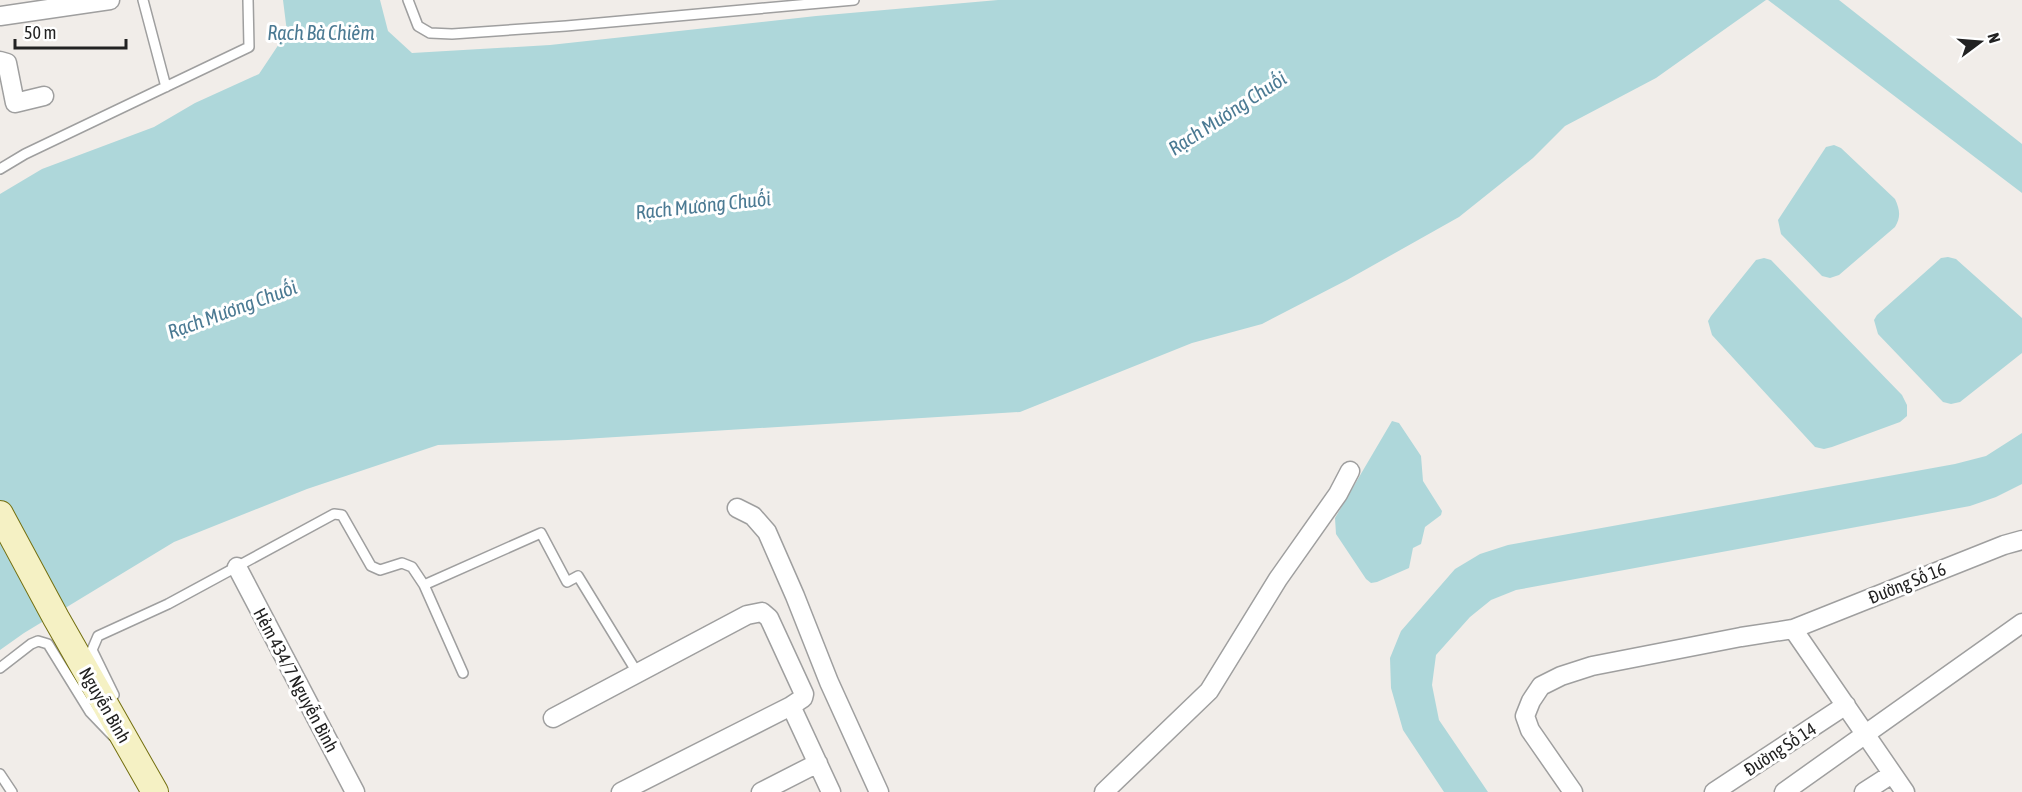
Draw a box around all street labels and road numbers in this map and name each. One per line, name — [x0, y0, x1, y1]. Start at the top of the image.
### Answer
street label: Đường Số 16 — [1865, 557, 1949, 608]
street label: Hẻm 434/7 Nguyễn Bình — [249, 604, 343, 756]
street label: Nguyễn Bình — [75, 663, 135, 747]
street label: Đường Số 14 — [1740, 717, 1820, 780]

